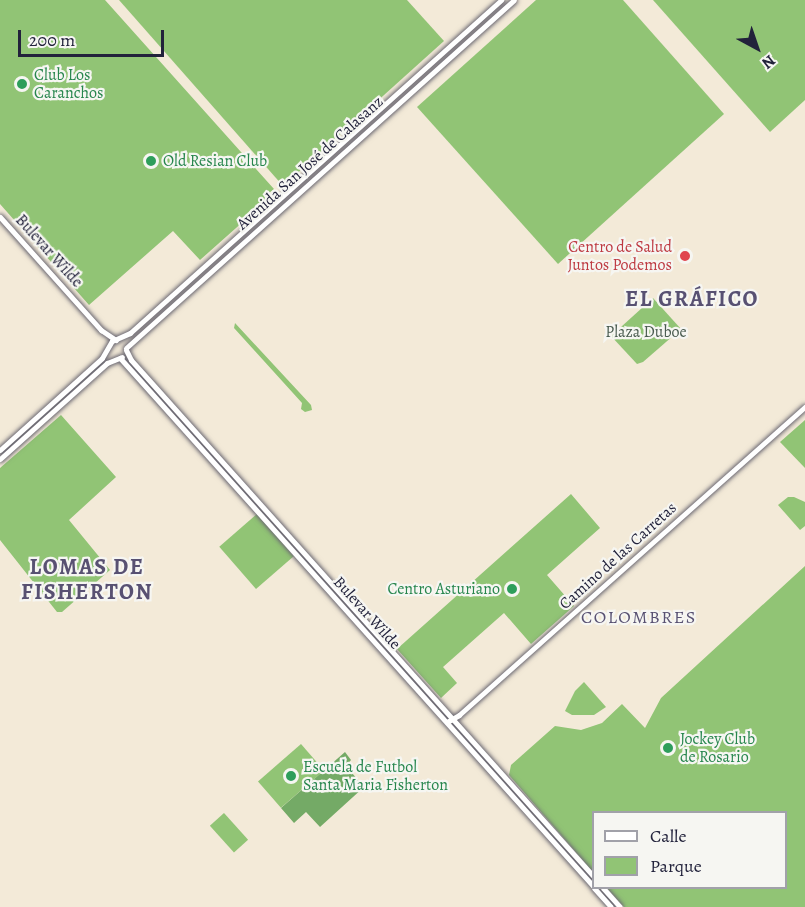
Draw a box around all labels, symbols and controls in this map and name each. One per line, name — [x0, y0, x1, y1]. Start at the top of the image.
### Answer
scale bar — [21, 18, 166, 56]
north arrow — [727, 18, 787, 78]
text: 200 m — [29, 28, 75, 52]
text: N — [757, 50, 780, 74]
place label: Club Los Caranchos — [34, 65, 103, 103]
marker: Club Los Caranchos — [15, 77, 29, 91]
street label: Avenida San José de Calasanz — [233, 92, 387, 234]
place label: Old Resian Club — [163, 151, 267, 171]
marker: Old Resian Club — [144, 154, 158, 168]
street label: Bulevar Wilde — [11, 211, 87, 291]
place label: Centro de Salud Juntos Podemos — [567, 237, 672, 275]
marker: Centro de Salud Juntos Podemos — [676, 247, 694, 265]
district label: EL GRÁFICO — [625, 287, 759, 313]
park label: Plaza Duboe — [605, 322, 687, 342]
street label: Camino de las Carretas — [555, 498, 681, 614]
district label: LOMAS DE FISHERTON — [21, 554, 153, 606]
street label: Bulevar Wilde — [329, 573, 405, 653]
place label: Centro Asturiano — [387, 579, 500, 599]
marker: Centro Asturiano — [505, 582, 519, 596]
district label: COLOMBRES — [581, 606, 697, 628]
place label: Jockey Club de Rosario — [680, 729, 755, 767]
marker: Jockey Club de Rosario — [661, 741, 675, 755]
place label: Escuela de Futbol Santa Maria Fisherton — [303, 757, 448, 795]
marker: Escuela de Futbol Santa Maria Fisherton — [284, 769, 298, 783]
legend — [592, 811, 787, 889]
text: Calle — [650, 824, 687, 848]
text: Parque — [650, 854, 702, 878]

